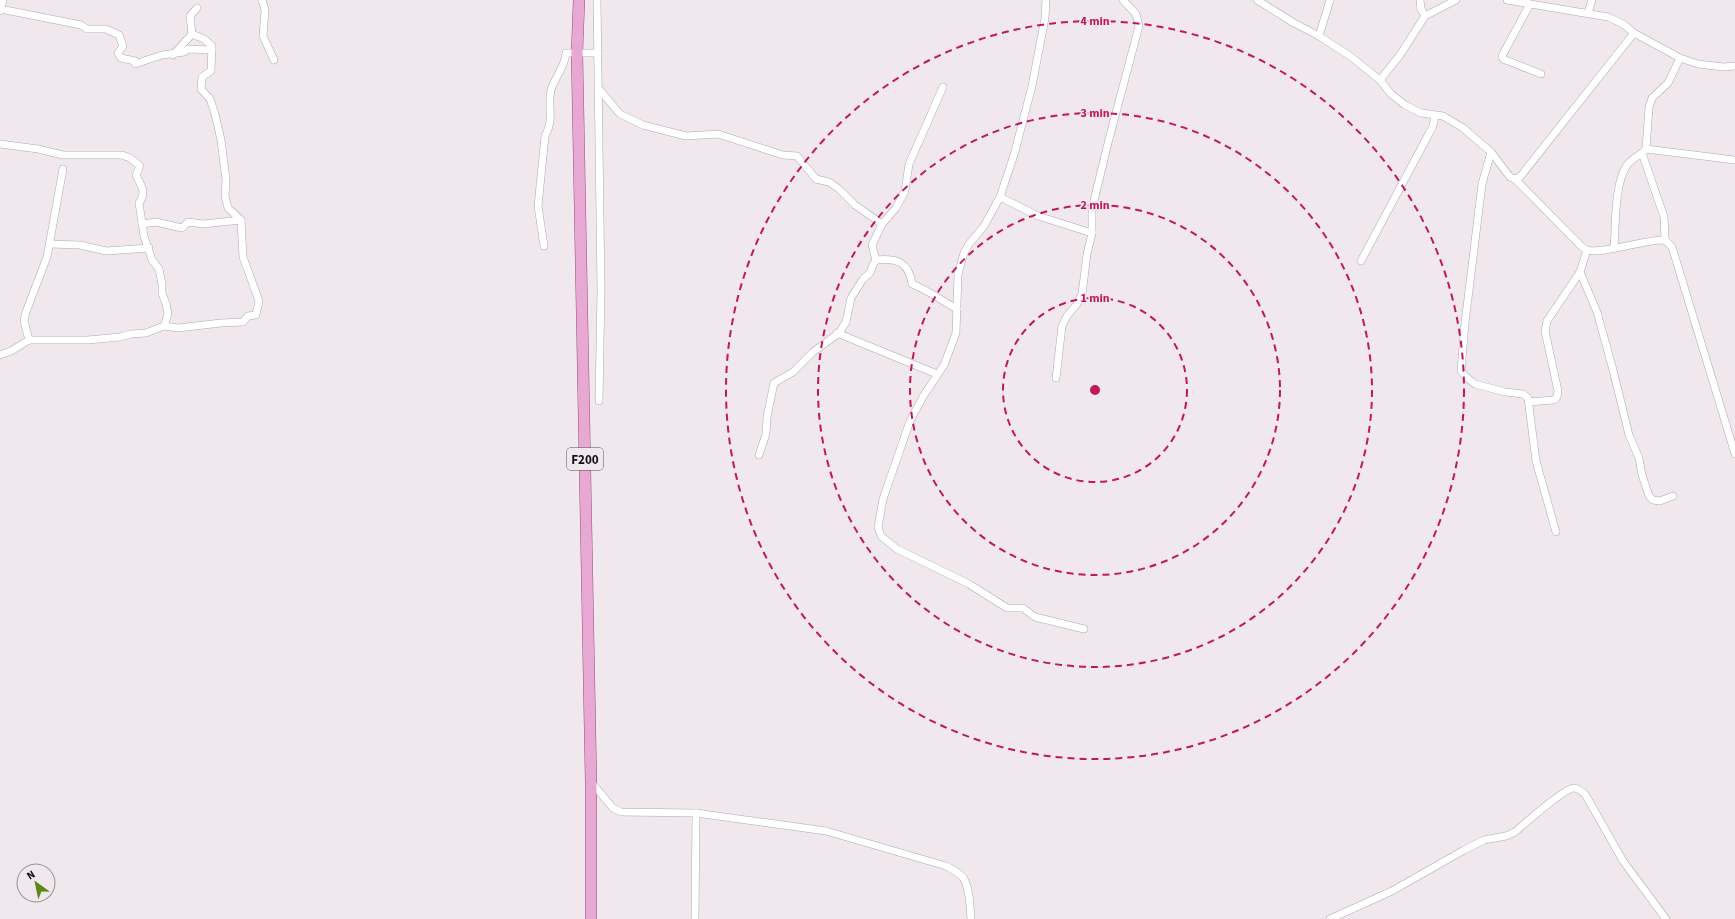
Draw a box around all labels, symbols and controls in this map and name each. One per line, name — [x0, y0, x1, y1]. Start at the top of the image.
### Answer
text: 4 min — [1080, 13, 1110, 30]
text: 3 min — [1080, 105, 1110, 122]
text: 2 min — [1080, 197, 1110, 214]
text: 1 min — [1080, 290, 1110, 307]
centre of rings — [1088, 383, 1102, 397]
road number: F200 — [567, 448, 603, 470]
north arrow — [16, 863, 56, 903]
text: N — [24, 867, 38, 883]

